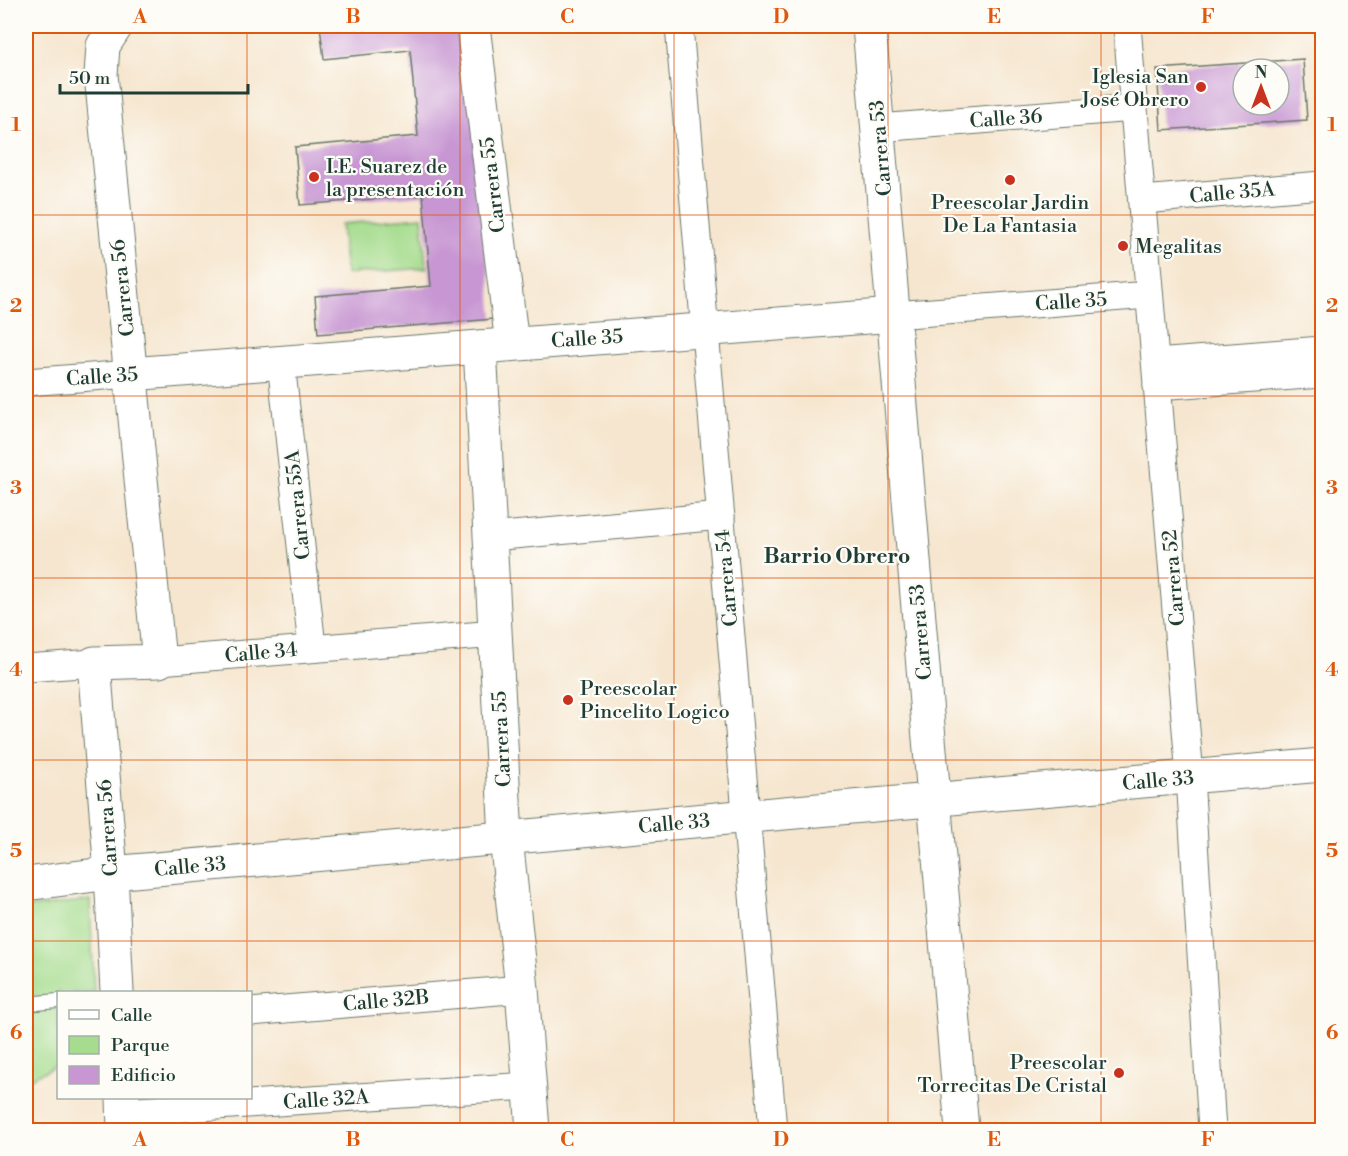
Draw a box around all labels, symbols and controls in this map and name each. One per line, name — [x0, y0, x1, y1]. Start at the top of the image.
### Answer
text: A — [132, 5, 148, 30]
text: B — [345, 5, 361, 30]
text: C — [560, 5, 574, 30]
text: D — [773, 5, 789, 30]
text: E — [987, 5, 1001, 30]
text: F — [1201, 5, 1215, 30]
scale bar — [60, 57, 248, 95]
north arrow — [1231, 57, 1291, 117]
text: N — [1255, 63, 1268, 83]
place label: Iglesia San José Obrero — [1080, 65, 1189, 113]
text: 50 m — [69, 67, 111, 90]
marker: Iglesia San José Obrero — [1194, 80, 1208, 94]
street label: Carrera 53 — [865, 99, 898, 197]
street label: Calle 36 — [969, 104, 1043, 135]
text: 1 — [11, 113, 21, 138]
text: 1 — [1327, 113, 1337, 138]
street label: Carrera 55 — [475, 135, 512, 234]
place label: I.E. Suarez de la presentación — [326, 155, 465, 203]
marker: I.E. Suarez de la presentación — [307, 170, 321, 184]
marker: Preescolar Jardin De La Fantasia — [1003, 173, 1017, 187]
street label: Calle 35A — [1188, 177, 1277, 210]
place label: Preescolar Jardin De La Fantasia — [931, 191, 1089, 239]
place label: Megalitas — [1135, 235, 1222, 260]
street label: Carrera 56 — [106, 238, 141, 338]
marker: Megalitas — [1116, 239, 1130, 253]
street label: Calle 35 — [1034, 288, 1108, 317]
text: 2 — [10, 294, 22, 319]
text: 2 — [1326, 294, 1338, 319]
street label: Calle 35 — [550, 325, 624, 354]
street label: Calle 35 — [65, 363, 139, 392]
street label: Carrera 55A — [280, 448, 317, 561]
text: 3 — [10, 476, 22, 501]
text: 3 — [1326, 476, 1338, 501]
street label: Carrera 54 — [711, 528, 744, 628]
street label: Carrera 52 — [1158, 529, 1191, 627]
district label: Barrio Obrero — [764, 544, 910, 570]
street label: Carrera 53 — [905, 583, 938, 681]
street label: Calle 34 — [224, 638, 299, 669]
text: 4 — [9, 658, 23, 683]
text: 4 — [1325, 658, 1339, 683]
place label: Preescolar Pincelito Logico — [580, 677, 730, 725]
street label: Carrera 55 — [487, 690, 518, 788]
marker: Preescolar Pincelito Logico — [561, 693, 575, 707]
street label: Calle 33 — [1121, 766, 1195, 797]
street label: Carrera 56 — [93, 778, 124, 877]
street label: Calle 33 — [637, 809, 711, 840]
text: 5 — [10, 839, 22, 864]
text: 5 — [1326, 839, 1338, 864]
street label: Calle 33 — [153, 852, 227, 883]
street label: Calle 32B — [342, 985, 430, 1018]
legend — [57, 991, 252, 1099]
text: Calle — [111, 1004, 152, 1027]
text: 6 — [10, 1021, 23, 1046]
text: 6 — [1326, 1021, 1339, 1046]
text: Parque — [111, 1034, 170, 1057]
place label: Preescolar Torrecitas De Cristal — [918, 1051, 1107, 1099]
text: Edificio — [111, 1064, 176, 1087]
marker: Preescolar Torrecitas De Cristal — [1112, 1066, 1126, 1080]
street label: Calle 32A — [282, 1085, 371, 1116]
text: A — [132, 1128, 148, 1153]
text: B — [345, 1128, 361, 1153]
text: C — [560, 1128, 574, 1153]
text: D — [773, 1128, 789, 1153]
text: E — [987, 1128, 1001, 1153]
text: F — [1201, 1128, 1215, 1153]

